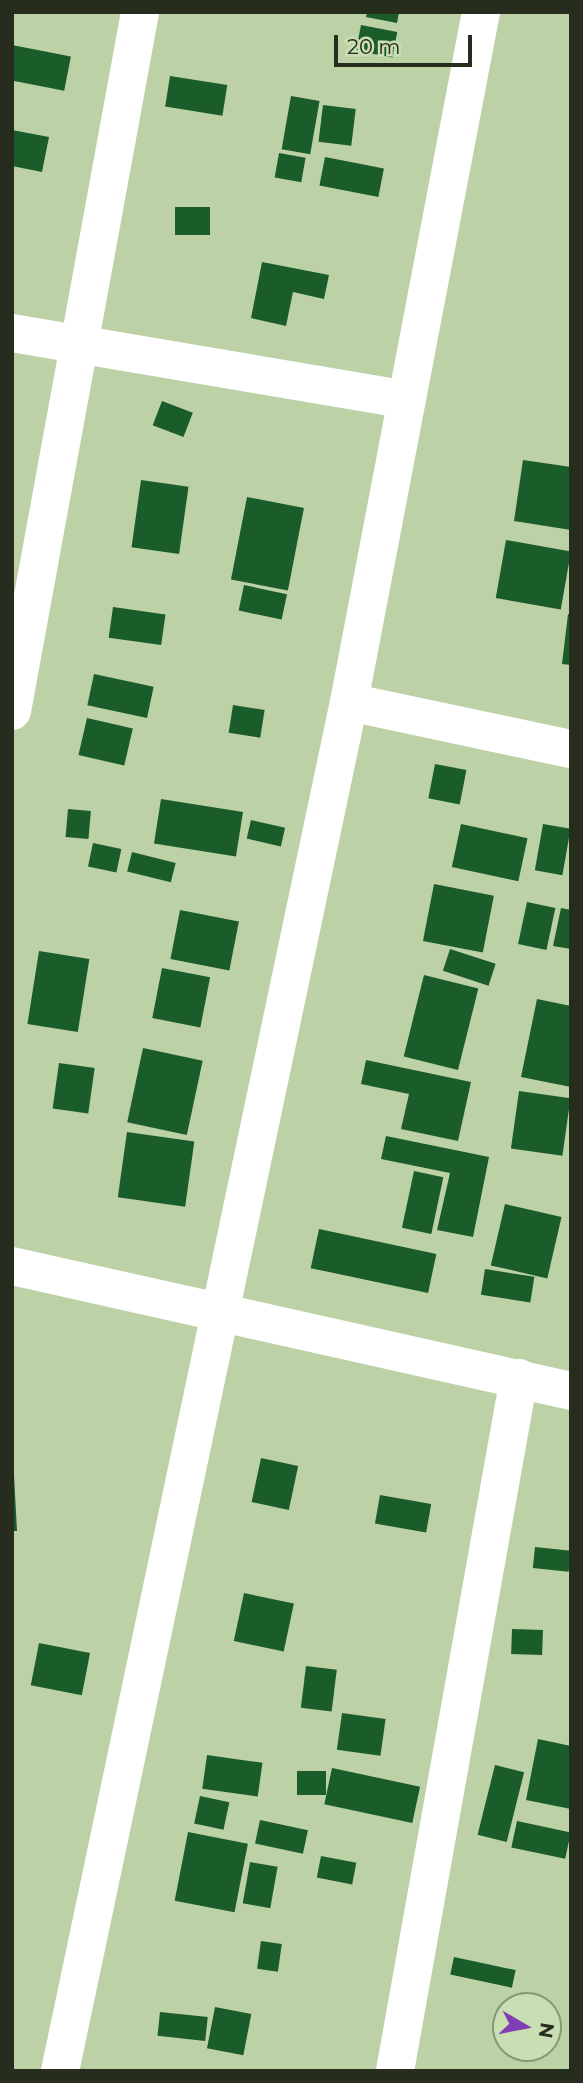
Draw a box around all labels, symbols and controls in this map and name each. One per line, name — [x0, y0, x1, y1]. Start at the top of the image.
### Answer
scale bar — [338, 21, 476, 65]
text: 20 m — [347, 34, 401, 59]
north arrow — [492, 1992, 562, 2062]
text: N — [534, 2021, 559, 2040]

